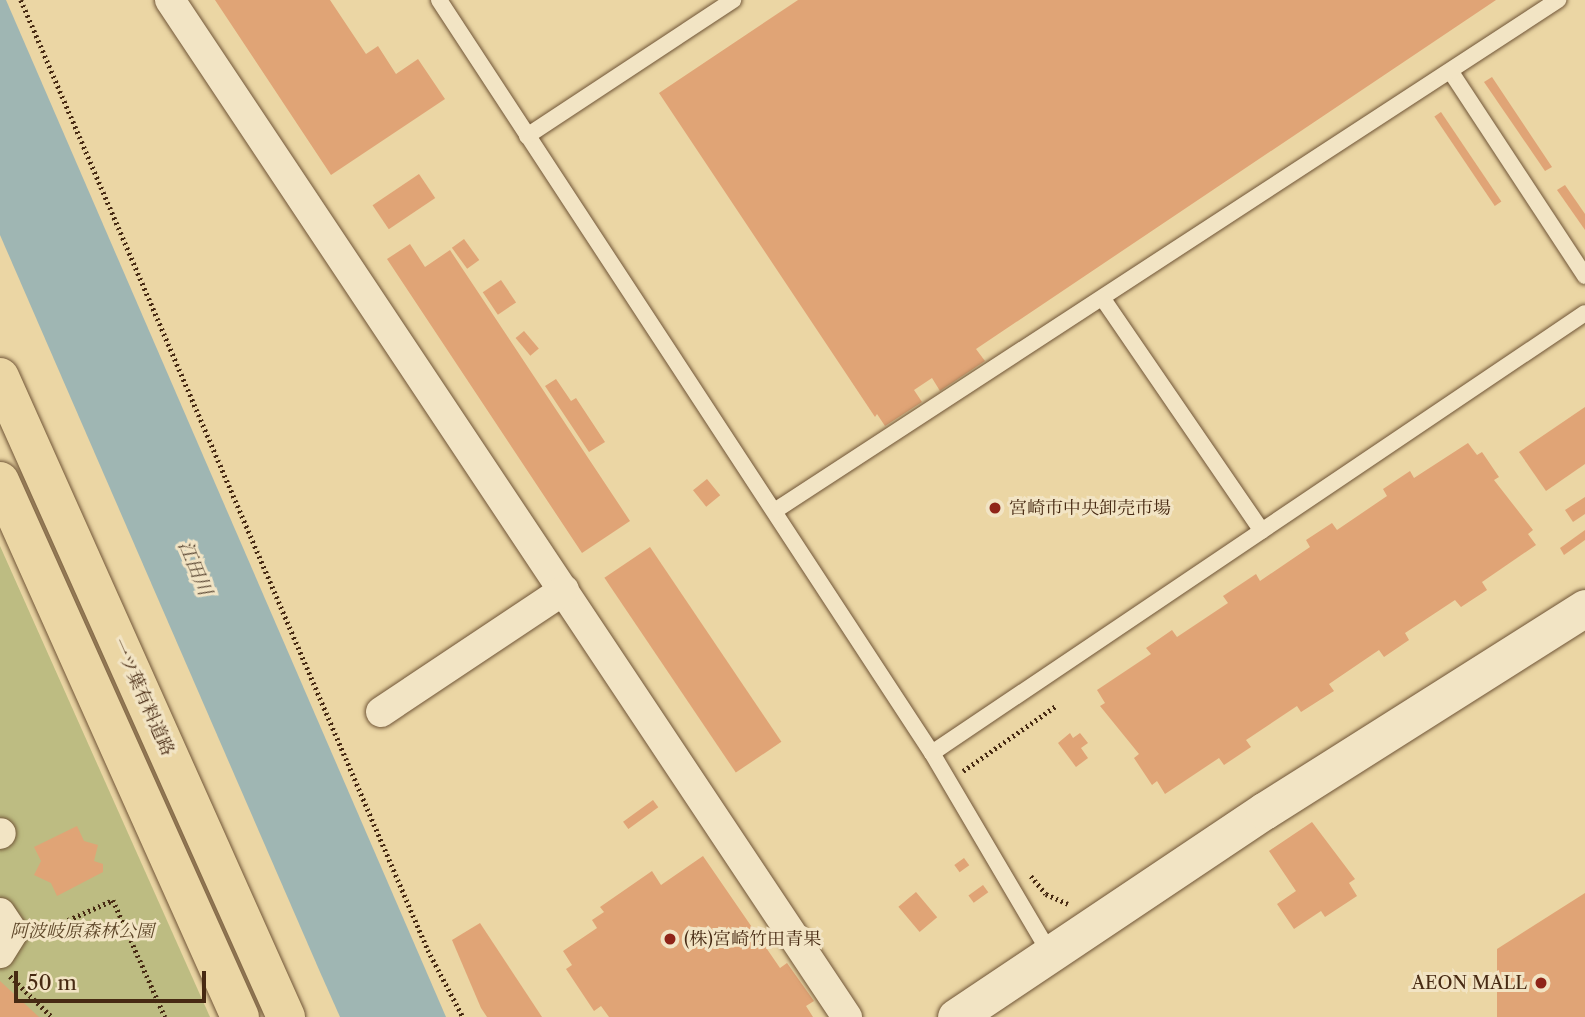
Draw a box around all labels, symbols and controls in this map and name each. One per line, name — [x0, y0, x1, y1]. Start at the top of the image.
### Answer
place label: 宮崎市中央卸売市場 — [1009, 497, 1171, 519]
marker: 宮崎市中央卸売市場 — [987, 500, 1003, 516]
water label: 江田川 — [173, 537, 217, 599]
street label: 一ツ葉有料道路 — [108, 635, 178, 759]
park label: 阿波岐原森林公園 — [10, 920, 154, 942]
place label: (株)宮崎竹田青果 — [684, 928, 821, 950]
marker: (株)宮崎竹田青果 — [662, 931, 678, 947]
scale bar — [18, 958, 210, 1002]
text: 50 m — [27, 970, 77, 995]
place label: AEON MALL — [1412, 972, 1527, 994]
marker: AEON MALL — [1533, 975, 1549, 991]

